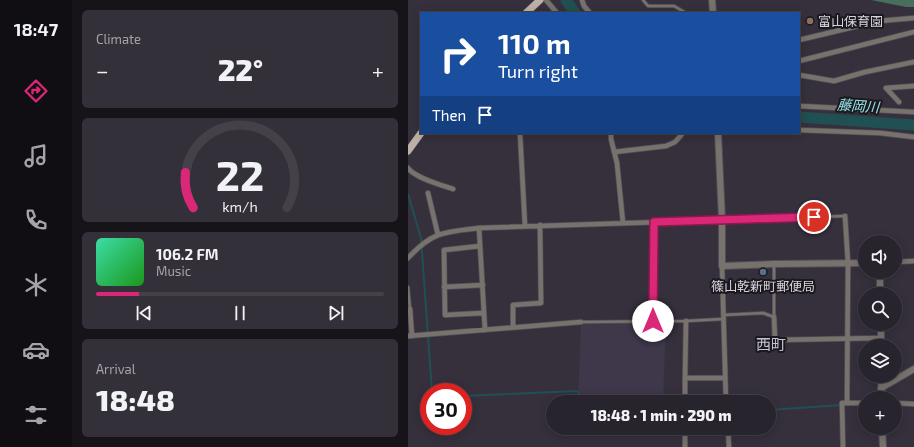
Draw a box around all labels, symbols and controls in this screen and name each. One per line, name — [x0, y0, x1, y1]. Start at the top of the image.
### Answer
place label: 富山保育園 — [818, 13, 883, 29]
marker: 富山保育園 — [805, 16, 815, 26]
text: 18:47 — [14, 18, 58, 40]
text: 110 m — [498, 26, 571, 60]
icon: right — [432, 28, 484, 80]
text: Climate — [96, 31, 141, 47]
text: 22° — [218, 51, 263, 87]
text: − — [96, 57, 109, 83]
text: + — [372, 57, 384, 83]
text: Turn right — [498, 60, 578, 82]
icon: directions — [22, 77, 50, 105]
water label: 藤岡川 — [836, 96, 882, 116]
icon: arrive — [474, 104, 496, 126]
text: Then — [432, 106, 466, 124]
icon: music — [22, 142, 50, 170]
text: 22 — [216, 148, 264, 198]
text: km/h — [222, 197, 258, 214]
pin — [797, 200, 831, 234]
icon: phone — [22, 206, 50, 234]
icon: arrive — [803, 206, 825, 228]
map controls — [858, 235, 902, 435]
button: sound — [858, 235, 902, 279]
text: 106.2 FM — [156, 245, 219, 263]
text: Music — [156, 263, 191, 279]
marker: 篠山乾新町郵便局 — [758, 267, 768, 277]
icon: climate — [22, 271, 50, 299]
place label: 篠山乾新町郵便局 — [711, 278, 815, 294]
button: search — [858, 287, 902, 331]
position arrow — [632, 300, 674, 342]
icon: previous — [133, 302, 155, 324]
icon: pause — [229, 302, 251, 324]
icon: next — [325, 302, 347, 324]
district label: 西町 — [756, 335, 786, 353]
icon: car — [22, 336, 50, 364]
button: layers — [858, 339, 902, 383]
text: Arrival — [96, 361, 136, 377]
text: 18:48 — [96, 381, 175, 417]
speed limit sign: 30 — [420, 383, 472, 435]
button: + — [858, 391, 902, 435]
icon: filters — [22, 401, 50, 429]
text: 18:48 · 1 min · 290 m — [591, 406, 731, 424]

